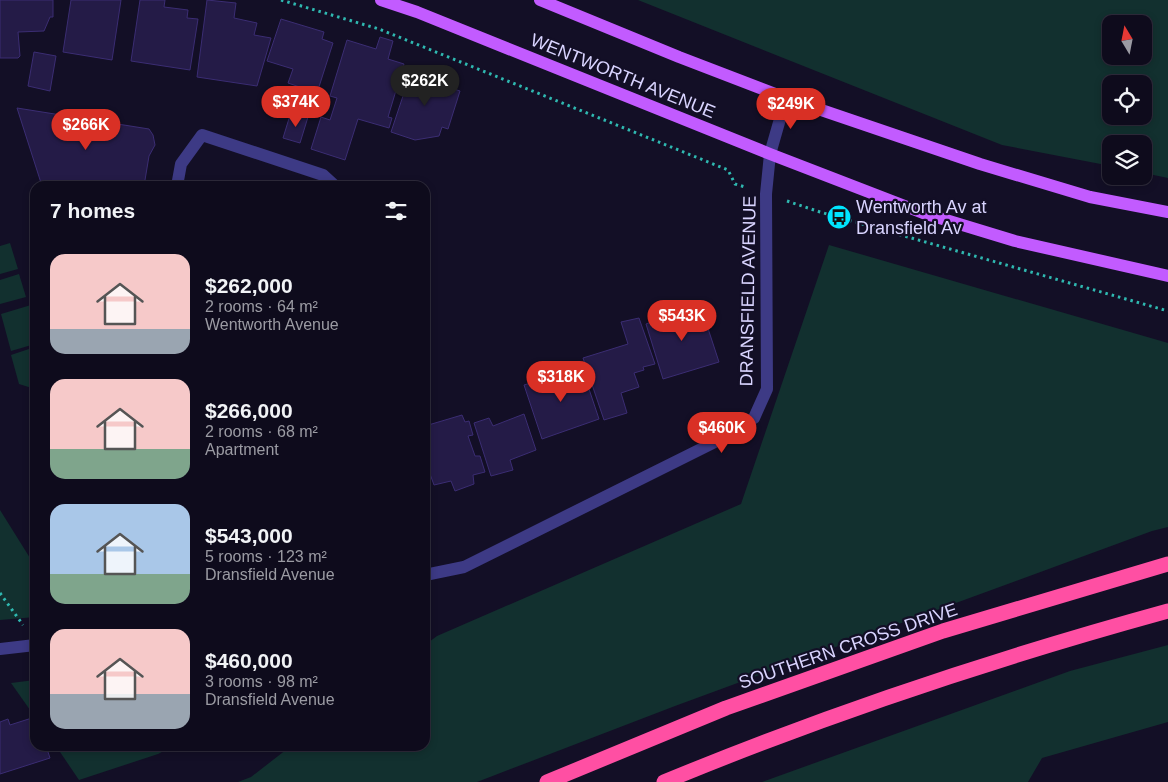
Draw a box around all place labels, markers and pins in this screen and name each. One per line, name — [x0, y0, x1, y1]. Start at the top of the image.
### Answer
pin: $262K — [390, 64, 460, 107]
pin: $374K — [261, 86, 331, 128]
pin: $249K — [756, 88, 826, 130]
pin: $266K — [51, 108, 121, 151]
place label: Wentworth Av at Dransfield Av — [856, 197, 986, 238]
bus stop icon: Wentworth Av at Dransfield Av — [826, 204, 852, 230]
pin: $543K — [647, 300, 717, 342]
pin: $318K — [526, 360, 596, 403]
pin: $460K — [687, 412, 757, 454]

